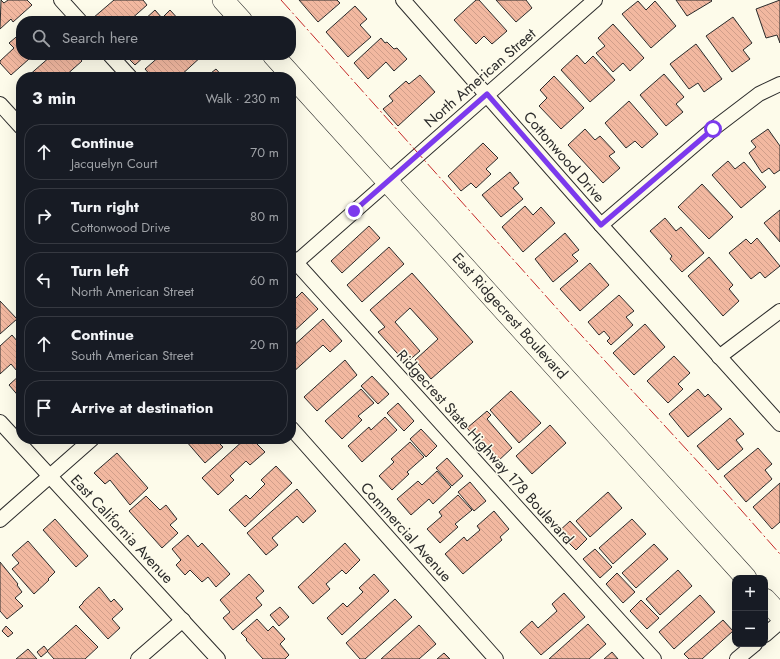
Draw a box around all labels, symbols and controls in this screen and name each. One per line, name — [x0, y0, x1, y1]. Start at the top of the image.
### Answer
search box — [16, 16, 296, 60]
street label: North American Street — [419, 23, 541, 133]
icon: search — [30, 27, 52, 49]
text: Search here — [62, 27, 138, 49]
text: 3 min — [32, 86, 76, 110]
text: Walk · 230 m — [205, 89, 280, 108]
street label: Cottonwood Drive — [518, 107, 610, 208]
route start — [704, 120, 722, 138]
text: Continue — [71, 132, 134, 154]
icon: ahead — [33, 141, 55, 163]
text: 70 m — [250, 143, 279, 162]
text: Jacquelyn Court — [71, 154, 157, 173]
text: Turn right — [71, 196, 139, 218]
route end — [345, 202, 363, 220]
icon: right — [33, 205, 55, 227]
text: 80 m — [250, 207, 279, 226]
text: Cottonwood Drive — [71, 218, 170, 237]
street label: East Ridgecrest Boulevard — [447, 248, 573, 384]
text: Turn left — [71, 260, 129, 282]
icon: left — [33, 269, 55, 291]
text: 60 m — [250, 271, 279, 290]
text: North American Street — [71, 282, 194, 301]
text: Continue — [71, 324, 134, 346]
icon: ahead — [33, 333, 55, 355]
text: 20 m — [250, 335, 279, 354]
street label: Ridgecrest State Highway 178 Boulevard — [391, 345, 579, 549]
text: South American Street — [71, 346, 193, 365]
icon: arrive — [33, 397, 55, 419]
text: Arrive at destination — [71, 397, 213, 419]
street label: East California Avenue — [65, 469, 179, 589]
street label: Commercial Avenue — [355, 477, 457, 587]
map controls — [732, 575, 768, 647]
button: + — [732, 575, 768, 611]
button: − — [732, 611, 768, 647]

